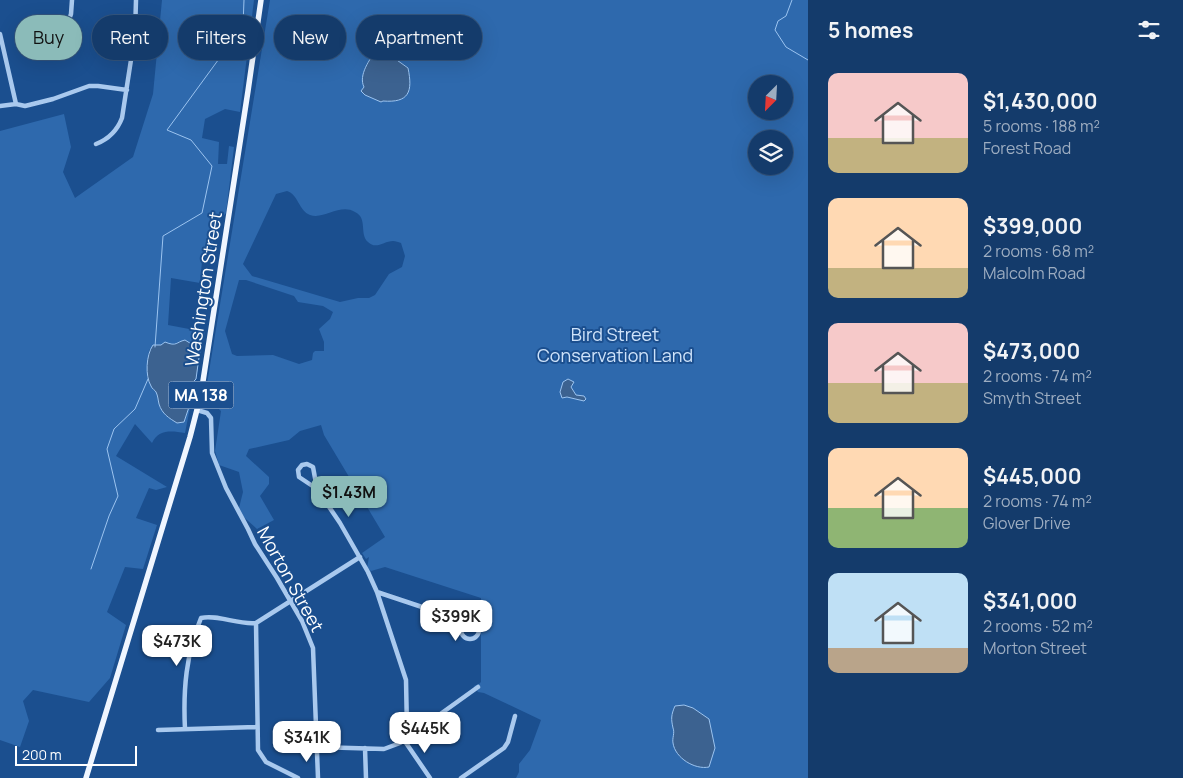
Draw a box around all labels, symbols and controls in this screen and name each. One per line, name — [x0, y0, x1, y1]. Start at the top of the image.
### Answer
chip: Buy — [15, 15, 82, 60]
chip: Rent — [92, 15, 168, 60]
chip: Filters — [178, 15, 264, 60]
chip: New — [274, 15, 346, 60]
chip: Apartment — [356, 15, 482, 60]
text: 5 homes — [828, 16, 913, 44]
icon: filters — [1135, 16, 1163, 44]
north arrow — [748, 75, 792, 120]
map controls — [748, 75, 793, 175]
text: $1,430,000 — [983, 87, 1098, 115]
icon: home — [868, 93, 928, 153]
text: 5 rooms · 188 m² — [983, 115, 1100, 137]
button: layers — [748, 130, 793, 175]
text: Forest Road — [983, 137, 1071, 159]
street label: Washington Street — [179, 210, 227, 368]
text: $399,000 — [983, 212, 1082, 240]
icon: home — [868, 218, 928, 278]
text: 2 rooms · 68 m² — [983, 240, 1094, 262]
text: Malcolm Road — [983, 262, 1086, 284]
park label: Bird Street Conservation Land — [537, 322, 693, 367]
text: $473,000 — [983, 337, 1080, 365]
icon: home — [868, 343, 928, 403]
text: 2 rooms · 74 m² — [983, 365, 1092, 387]
road number: MA 138 — [168, 382, 234, 408]
text: Smyth Street — [983, 387, 1081, 409]
text: $445,000 — [983, 462, 1082, 490]
icon: home — [868, 468, 928, 528]
pin: $1.43M — [308, 476, 390, 518]
text: $1.43M — [322, 481, 376, 503]
text: 2 rooms · 74 m² — [983, 490, 1092, 512]
text: Glover Drive — [983, 512, 1071, 534]
street label: Morton Street — [252, 522, 330, 636]
text: $341,000 — [983, 587, 1077, 615]
icon: home — [868, 593, 928, 653]
pin: $399K — [421, 600, 491, 642]
text: $399K — [431, 605, 481, 627]
text: 2 rooms · 52 m² — [983, 615, 1093, 637]
pin: $473K — [142, 624, 212, 667]
text: $473K — [153, 630, 201, 652]
text: Morton Street — [983, 637, 1087, 659]
pin: $445K — [390, 712, 460, 754]
text: $445K — [400, 717, 450, 739]
pin: $341K — [272, 720, 342, 763]
text: $341K — [284, 726, 330, 748]
scale bar — [15, 743, 138, 766]
text: 200 m — [22, 745, 62, 764]

